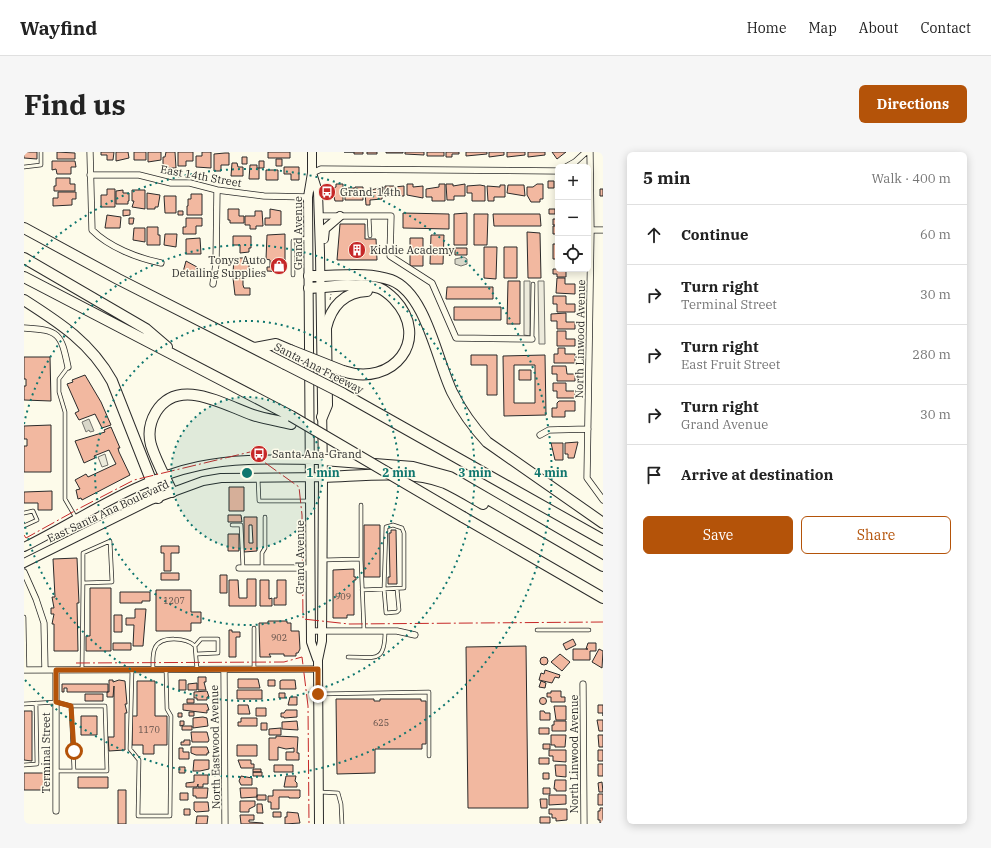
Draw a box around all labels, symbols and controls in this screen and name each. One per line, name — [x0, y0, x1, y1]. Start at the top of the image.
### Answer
text: Wayfind — [20, 16, 97, 40]
text: Home — [747, 19, 786, 37]
text: Map — [808, 19, 837, 37]
text: About — [859, 19, 898, 37]
text: Contact — [920, 19, 971, 37]
button: Directions — [859, 85, 967, 123]
text: Find us — [24, 86, 126, 123]
street label: East 14th Street — [159, 162, 243, 190]
map controls — [555, 164, 591, 272]
button: + — [555, 164, 591, 200]
text: 5 min — [643, 167, 691, 189]
text: Walk · 400 m — [872, 170, 951, 187]
bus stop icon: Grand-14th — [317, 182, 337, 202]
place label: Grand-14th — [340, 185, 401, 199]
street label: Grand Avenue — [291, 196, 305, 270]
button: − — [555, 200, 591, 236]
icon: ahead — [643, 224, 665, 246]
text: Continue — [681, 225, 748, 244]
text: 60 m — [920, 226, 951, 243]
button: locate — [555, 236, 591, 272]
building icon: Kiddie Academy — [347, 240, 367, 260]
place label: Kiddie Academy — [370, 243, 455, 257]
place label: Tonys Auto Detailing Supplies — [172, 253, 266, 280]
shop icon: Tonys Auto Detailing Supplies — [269, 256, 289, 276]
text: Turn right — [681, 277, 759, 296]
street label: North Linwood Avenue — [572, 279, 588, 399]
icon: right — [643, 284, 665, 306]
text: 30 m — [920, 286, 951, 303]
text: Terminal Street — [681, 296, 777, 313]
text: Turn right — [681, 337, 759, 356]
street label: Santa Ana Freeway — [272, 339, 366, 397]
icon: right — [643, 344, 665, 366]
text: 280 m — [912, 346, 951, 363]
text: East Fruit Street — [681, 356, 780, 373]
text: Turn right — [681, 397, 759, 416]
icon: right — [643, 404, 665, 426]
text: 30 m — [920, 406, 951, 423]
text: Grand Avenue — [681, 416, 768, 433]
bus stop icon: Santa Ana-Grand — [249, 444, 269, 464]
place label: Santa Ana-Grand — [272, 447, 362, 461]
icon: arrive — [643, 464, 665, 486]
text: 1 min — [306, 465, 340, 480]
text: 2 min — [382, 465, 416, 480]
text: 3 min — [458, 465, 492, 480]
text: 4 min — [534, 465, 568, 480]
text: Arrive at destination — [681, 465, 833, 484]
centre of rings — [240, 466, 254, 480]
street label: East Santa Ana Boulevard — [45, 476, 171, 545]
button: Save — [643, 516, 793, 554]
button: Share — [801, 516, 951, 554]
street label: Grand Avenue — [293, 520, 307, 594]
house number: 909 — [335, 591, 351, 602]
house number: 1207 — [163, 595, 185, 606]
house number: 902 — [271, 632, 287, 643]
street label: North Eastwood Avenue — [207, 685, 223, 809]
route end — [309, 685, 327, 703]
street label: North Linwood Avenue — [567, 694, 581, 813]
street label: Terminal Street — [39, 712, 53, 794]
house number: 625 — [373, 717, 389, 728]
house number: 1170 — [138, 724, 160, 735]
route start — [65, 742, 83, 760]

